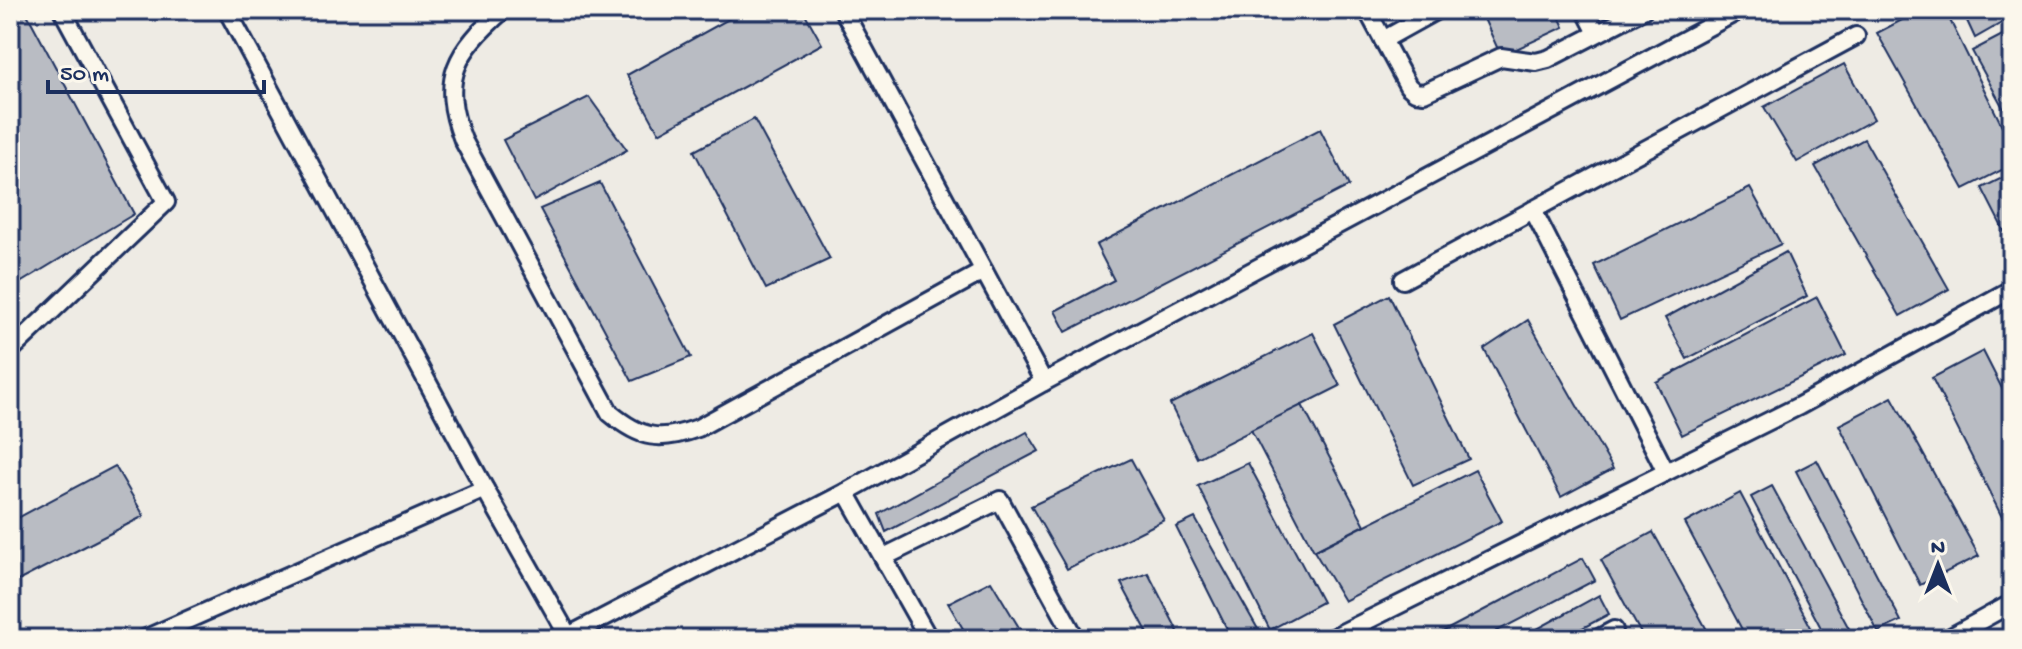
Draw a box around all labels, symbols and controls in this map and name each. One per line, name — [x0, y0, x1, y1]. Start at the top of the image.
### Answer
scale bar — [48, 44, 264, 94]
text: 50 m — [60, 61, 109, 90]
north arrow — [1898, 525, 1978, 605]
text: N — [1931, 536, 1945, 562]

